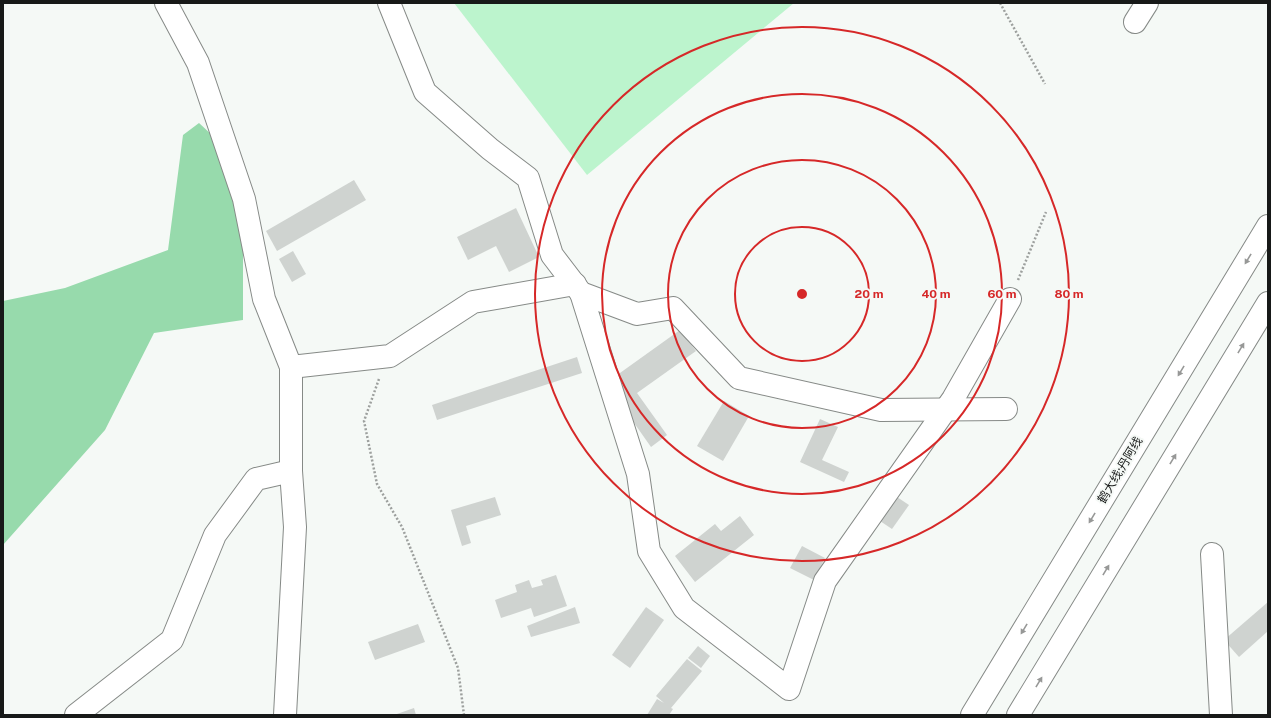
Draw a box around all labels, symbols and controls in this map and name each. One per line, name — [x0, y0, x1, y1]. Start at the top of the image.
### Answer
one-way arrow — [1244, 253, 1251, 265]
centre of rings — [795, 287, 809, 301]
text: 20 m — [855, 287, 884, 301]
text: 40 m — [921, 287, 951, 301]
text: 60 m — [987, 287, 1017, 301]
text: 80 m — [1054, 287, 1084, 301]
one-way arrow — [1237, 342, 1244, 354]
one-way arrow — [1177, 365, 1184, 377]
street label: 鹤大线;丹阿线 — [1095, 434, 1145, 506]
one-way arrow — [1170, 453, 1177, 465]
one-way arrow — [1088, 512, 1095, 524]
one-way arrow — [1102, 565, 1110, 575]
one-way arrow — [1021, 623, 1028, 635]
one-way arrow — [1035, 676, 1042, 688]

